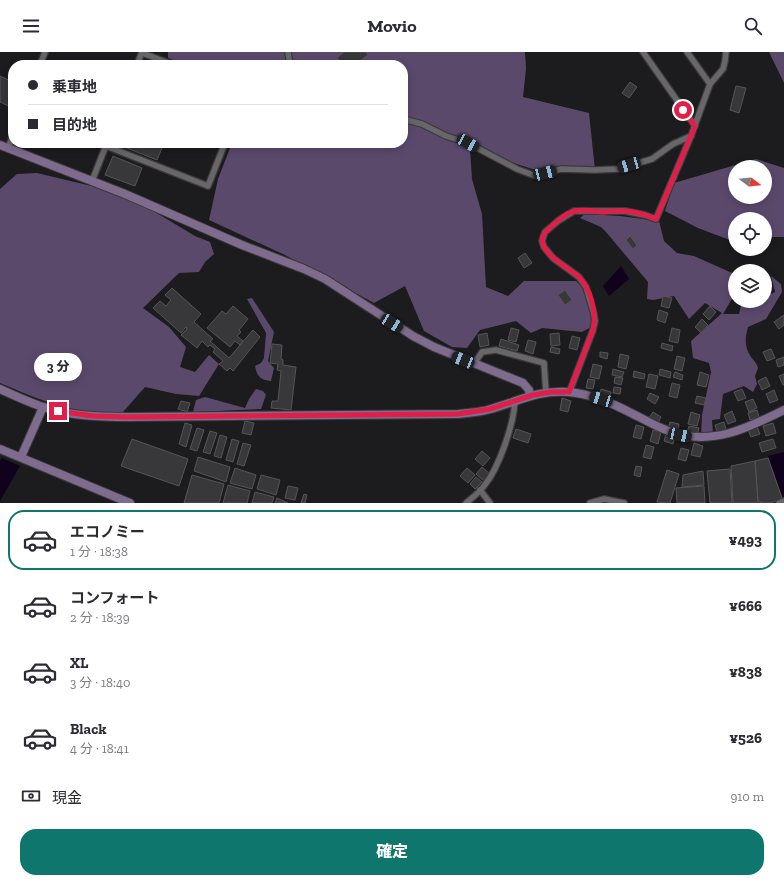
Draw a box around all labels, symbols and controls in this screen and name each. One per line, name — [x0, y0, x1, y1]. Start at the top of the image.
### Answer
icon: menu — [20, 15, 42, 37]
text: Movio — [367, 15, 417, 37]
icon: search — [742, 15, 764, 37]
text: 乗車地 — [52, 78, 97, 96]
route start — [674, 101, 692, 119]
text: 目的地 — [52, 116, 97, 134]
car — [455, 132, 481, 154]
car — [616, 156, 642, 174]
north arrow — [728, 160, 772, 204]
map controls — [728, 160, 772, 308]
car — [532, 164, 558, 182]
button: locate — [728, 212, 772, 256]
button: layers — [728, 264, 772, 308]
car — [379, 312, 405, 334]
car — [450, 350, 476, 370]
callout: 3 分 — [34, 353, 82, 381]
text: 3 分 — [47, 359, 69, 374]
car — [588, 390, 614, 408]
route end — [49, 402, 67, 420]
car — [667, 427, 693, 443]
icon: car — [22, 522, 58, 558]
text: エコノミー — [70, 523, 145, 541]
text: ¥493 — [729, 531, 762, 549]
text: 1 分 · 18:38 — [70, 544, 128, 559]
icon: car — [22, 588, 58, 624]
text: コンフォート — [70, 589, 160, 607]
text: ¥666 — [729, 597, 762, 615]
text: 2 分 · 18:39 — [70, 610, 130, 625]
icon: car — [22, 654, 58, 690]
text: XL — [70, 654, 88, 672]
text: ¥838 — [729, 663, 762, 681]
text: 3 分 · 18:40 — [70, 675, 130, 690]
icon: car — [22, 720, 58, 756]
text: Black — [70, 720, 107, 738]
text: ¥526 — [729, 729, 762, 747]
text: 4 分 · 18:41 — [70, 741, 129, 756]
icon: cash — [20, 785, 42, 807]
text: 現金 — [52, 789, 82, 807]
text: 910 m — [730, 789, 764, 804]
button: 確定 — [20, 829, 764, 875]

